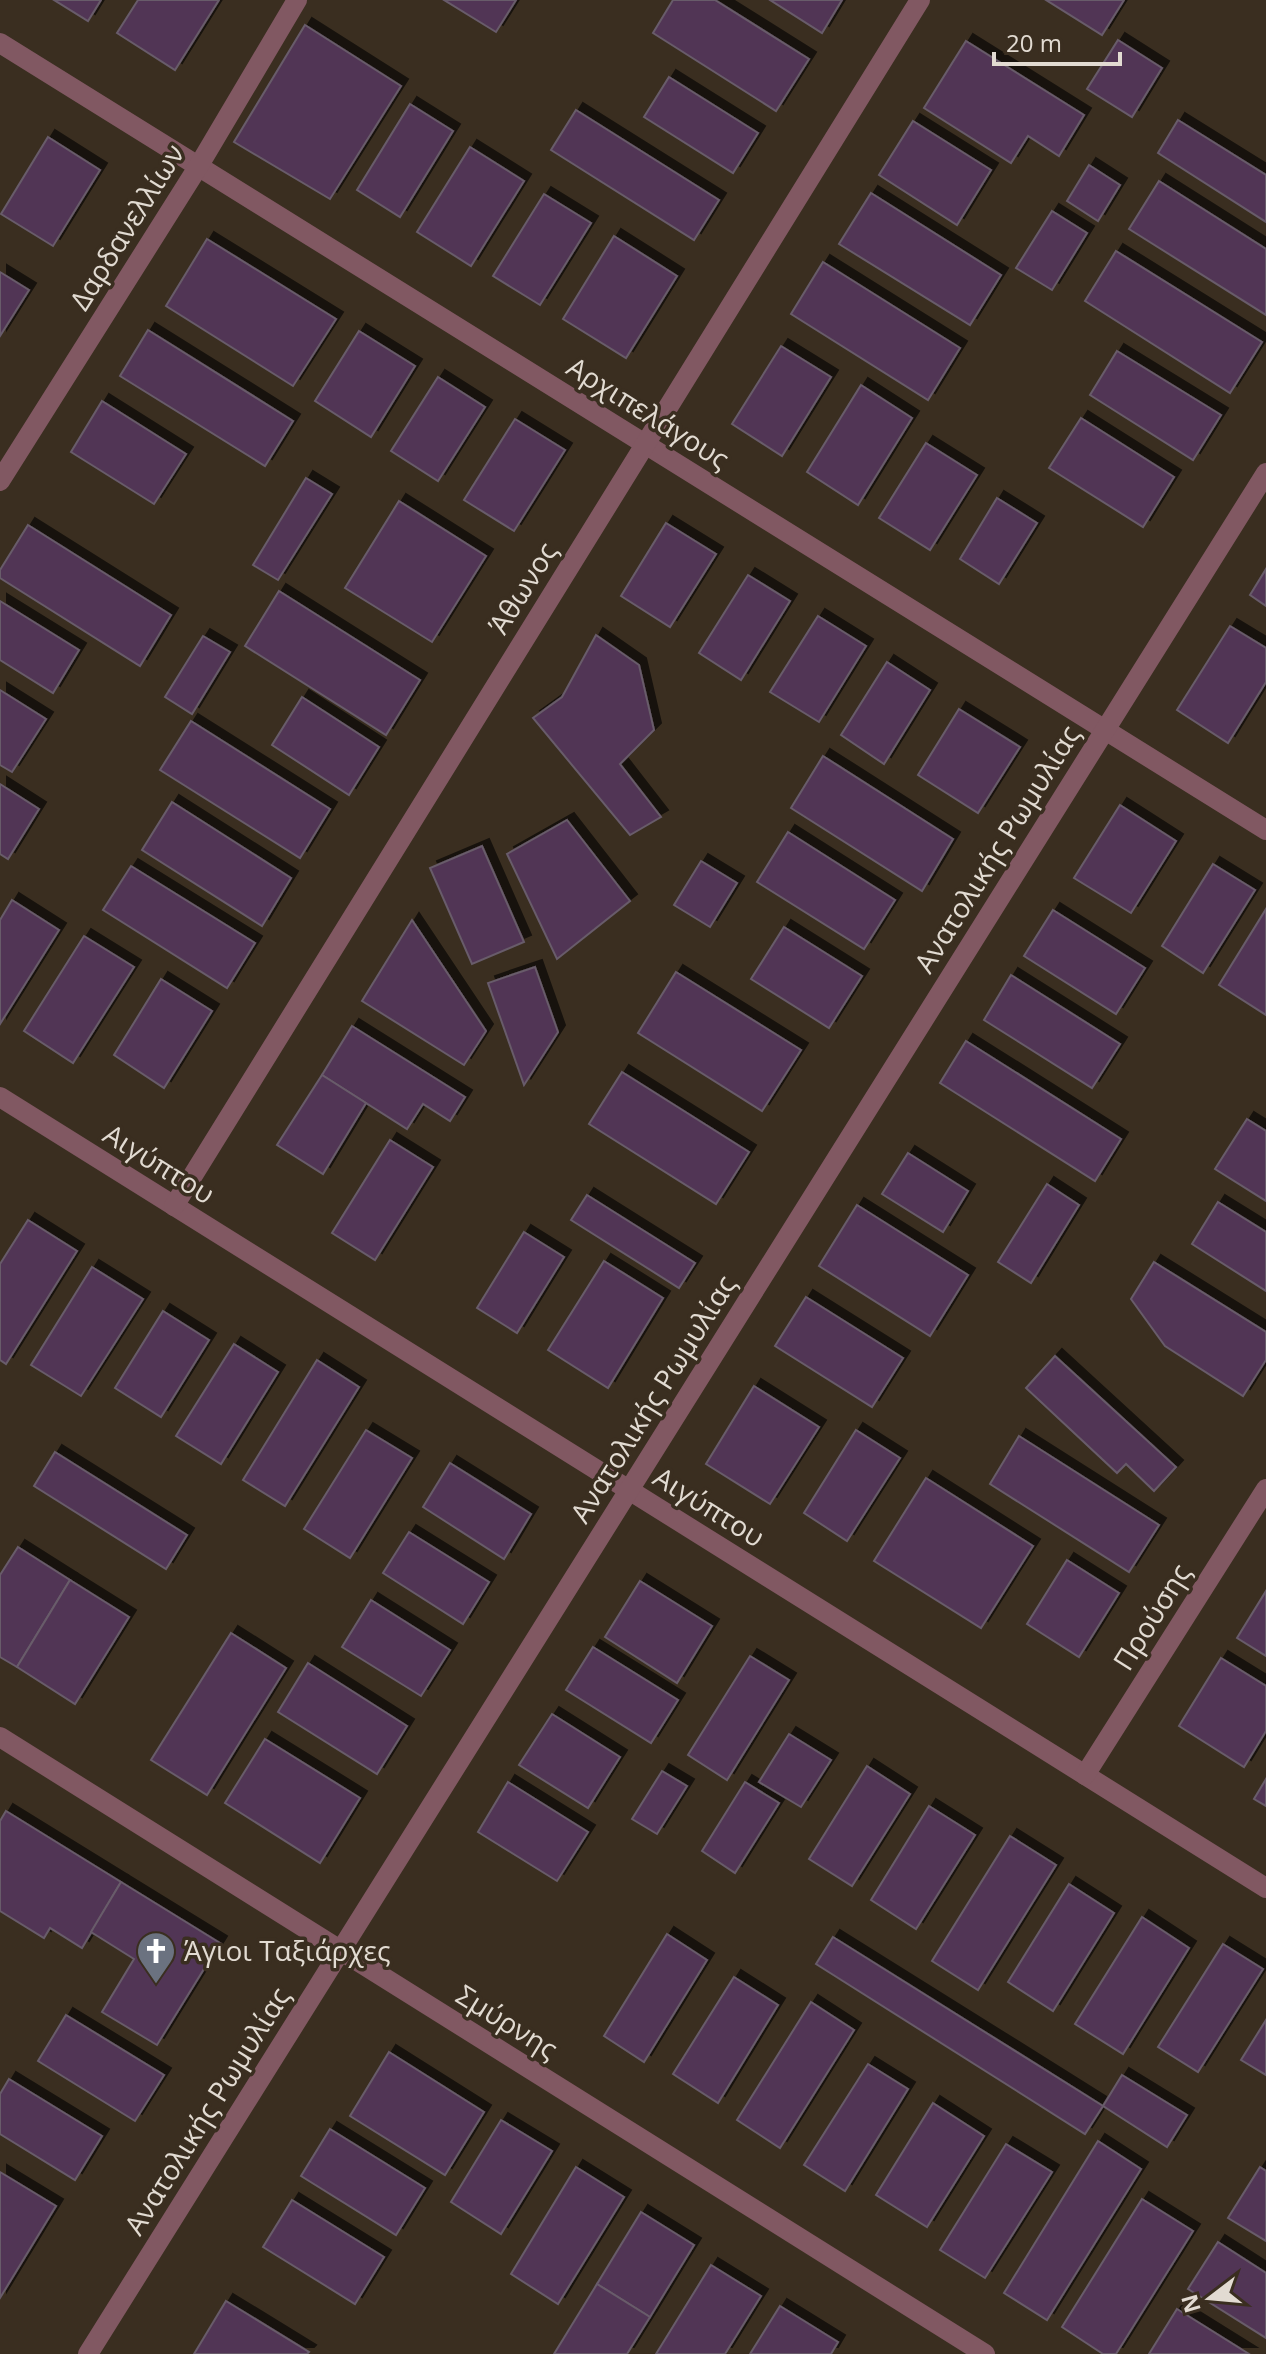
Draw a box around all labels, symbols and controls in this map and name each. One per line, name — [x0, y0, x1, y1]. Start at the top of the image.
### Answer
scale bar — [994, 16, 1120, 66]
text: 20 m — [1006, 26, 1062, 59]
street label: Δαρδανελλίων — [60, 136, 192, 317]
street label: Αρχιπελάγους — [560, 347, 737, 477]
street label: Άθωνος — [479, 534, 565, 641]
street label: Ανατολικής Ρωμυλίας — [904, 717, 1088, 979]
street label: Αιγύπτου — [97, 1114, 222, 1212]
street label: Ανατολικής Ρωμυλίας — [560, 1267, 744, 1529]
street label: Αιγύπτου — [647, 1457, 772, 1555]
street label: Προύσης — [1104, 1556, 1199, 1677]
church icon: Άγιοι Ταξιάρχες — [135, 1930, 177, 1985]
place label: Άγιοι Ταξιάρχες — [184, 1931, 391, 1969]
street label: Σμύρνης — [450, 1975, 565, 2067]
street label: Ανατολικής Ρωμυλίας — [114, 1979, 298, 2241]
north arrow — [1170, 2258, 1250, 2338]
text: N — [1173, 2291, 1207, 2317]

